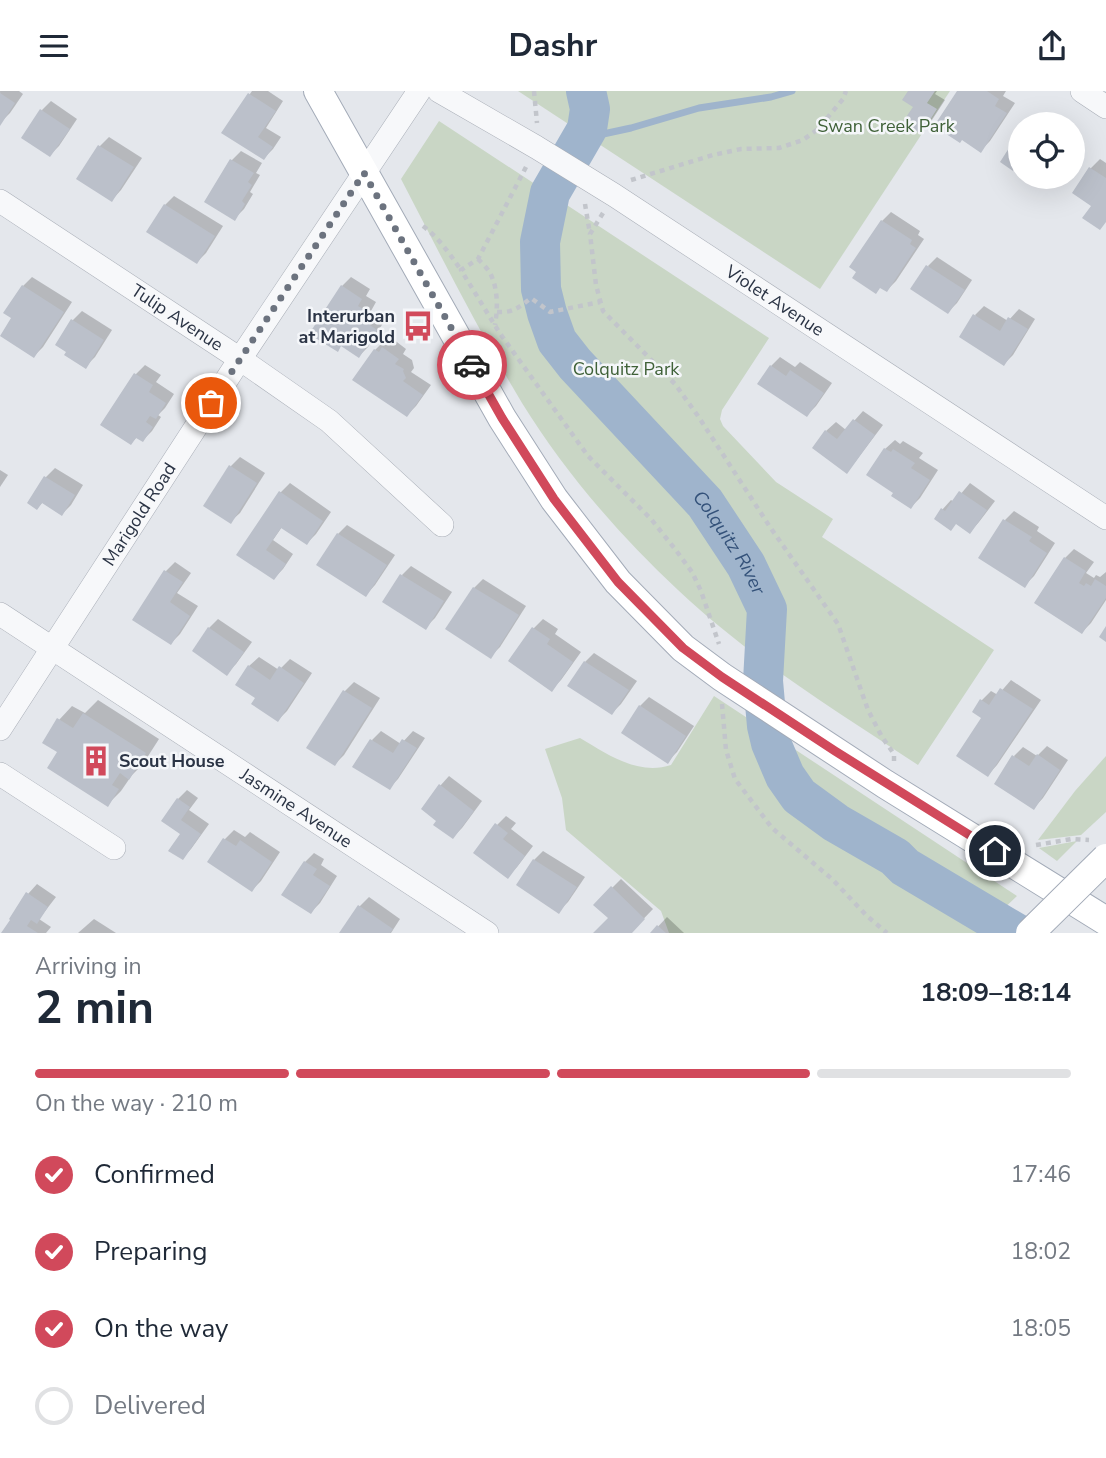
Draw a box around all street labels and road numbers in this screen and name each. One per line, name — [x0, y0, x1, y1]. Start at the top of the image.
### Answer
street label: Violet Avenue — [720, 259, 829, 342]
street label: Tulip Avenue — [126, 279, 228, 357]
street label: Marigold Road — [97, 458, 182, 570]
street label: Jasmine Avenue — [235, 762, 357, 853]

